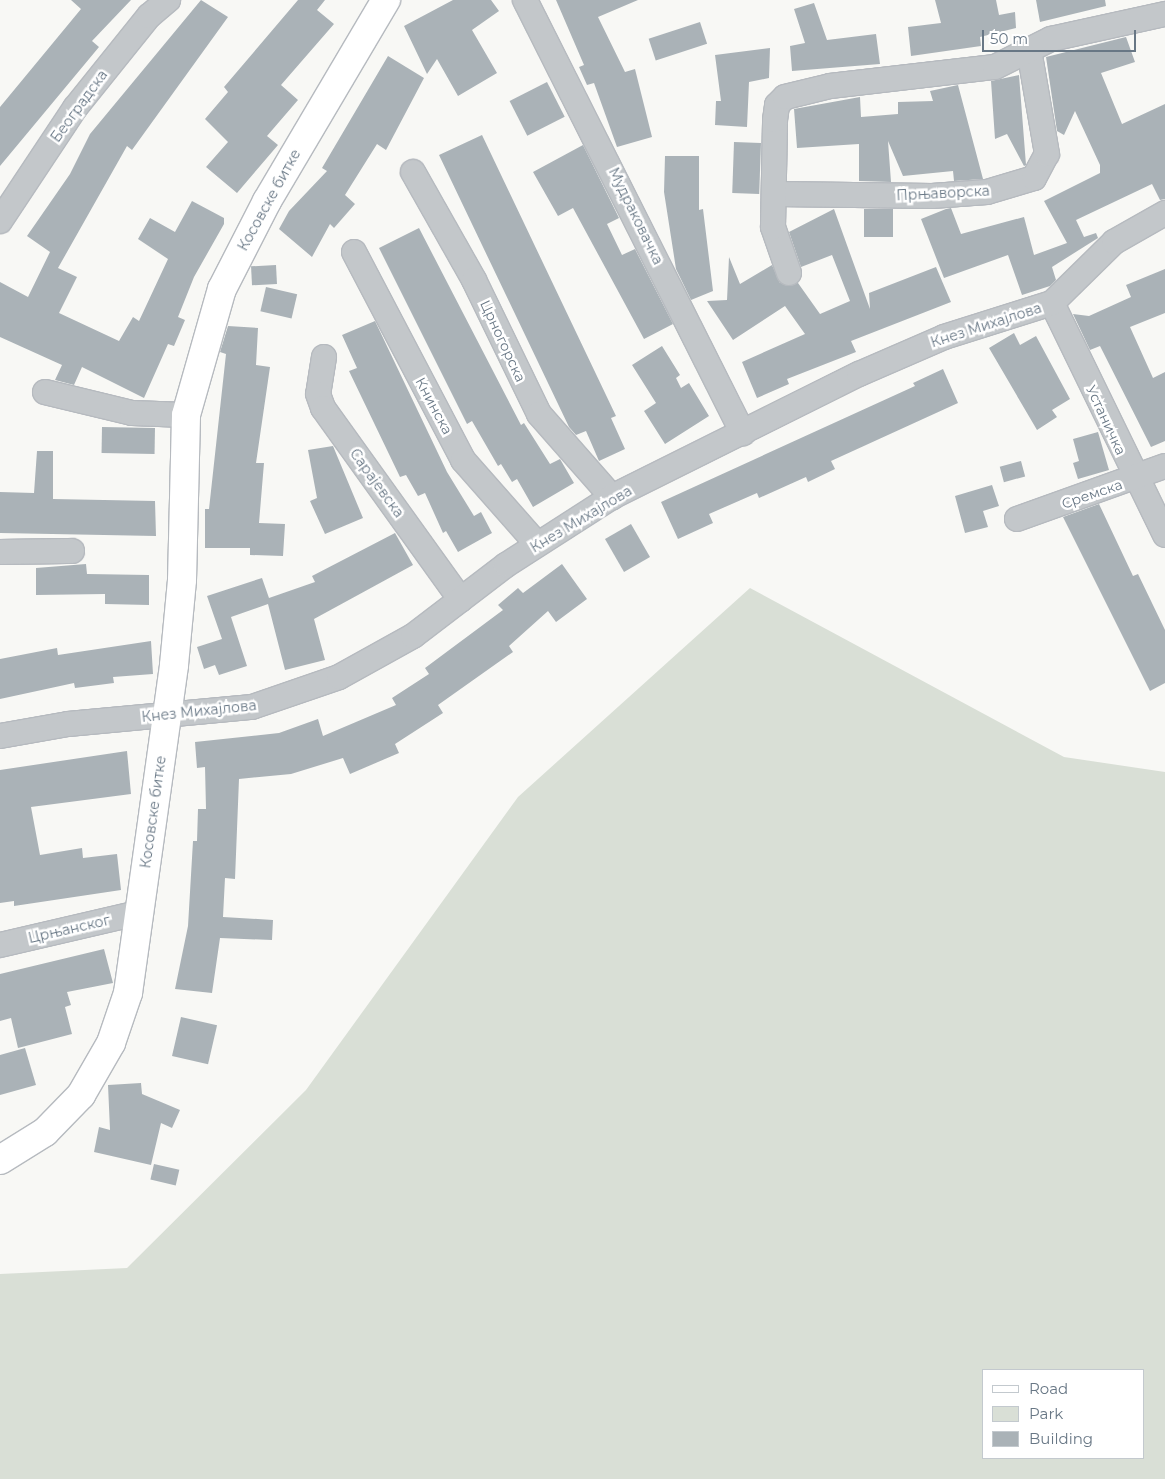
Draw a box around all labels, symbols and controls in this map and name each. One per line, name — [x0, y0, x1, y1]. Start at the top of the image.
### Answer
scale bar — [985, 20, 1139, 52]
text: 50 m — [990, 29, 1028, 48]
street label: Београдска — [47, 67, 111, 145]
street label: Косовске битке — [234, 146, 304, 254]
street label: Мудраковачка — [605, 165, 667, 267]
street label: Прњаворска — [896, 182, 990, 204]
street label: Црногорска — [477, 297, 529, 385]
street label: Кнез Михајлова — [928, 299, 1044, 351]
street label: Книнска — [412, 375, 456, 437]
street label: Устаничка — [1083, 383, 1129, 457]
street label: Сарајевска — [346, 445, 408, 521]
street label: Сремска — [1059, 476, 1125, 512]
street label: Кнез Михајлова — [527, 482, 635, 556]
street label: Кнез Михајлова — [141, 697, 257, 725]
street label: Косовске битке — [137, 755, 169, 869]
street label: Црњанског — [27, 911, 111, 947]
legend — [982, 1369, 1145, 1459]
text: Road — [1029, 1379, 1068, 1398]
text: Park — [1029, 1404, 1063, 1423]
text: Building — [1029, 1429, 1093, 1448]

